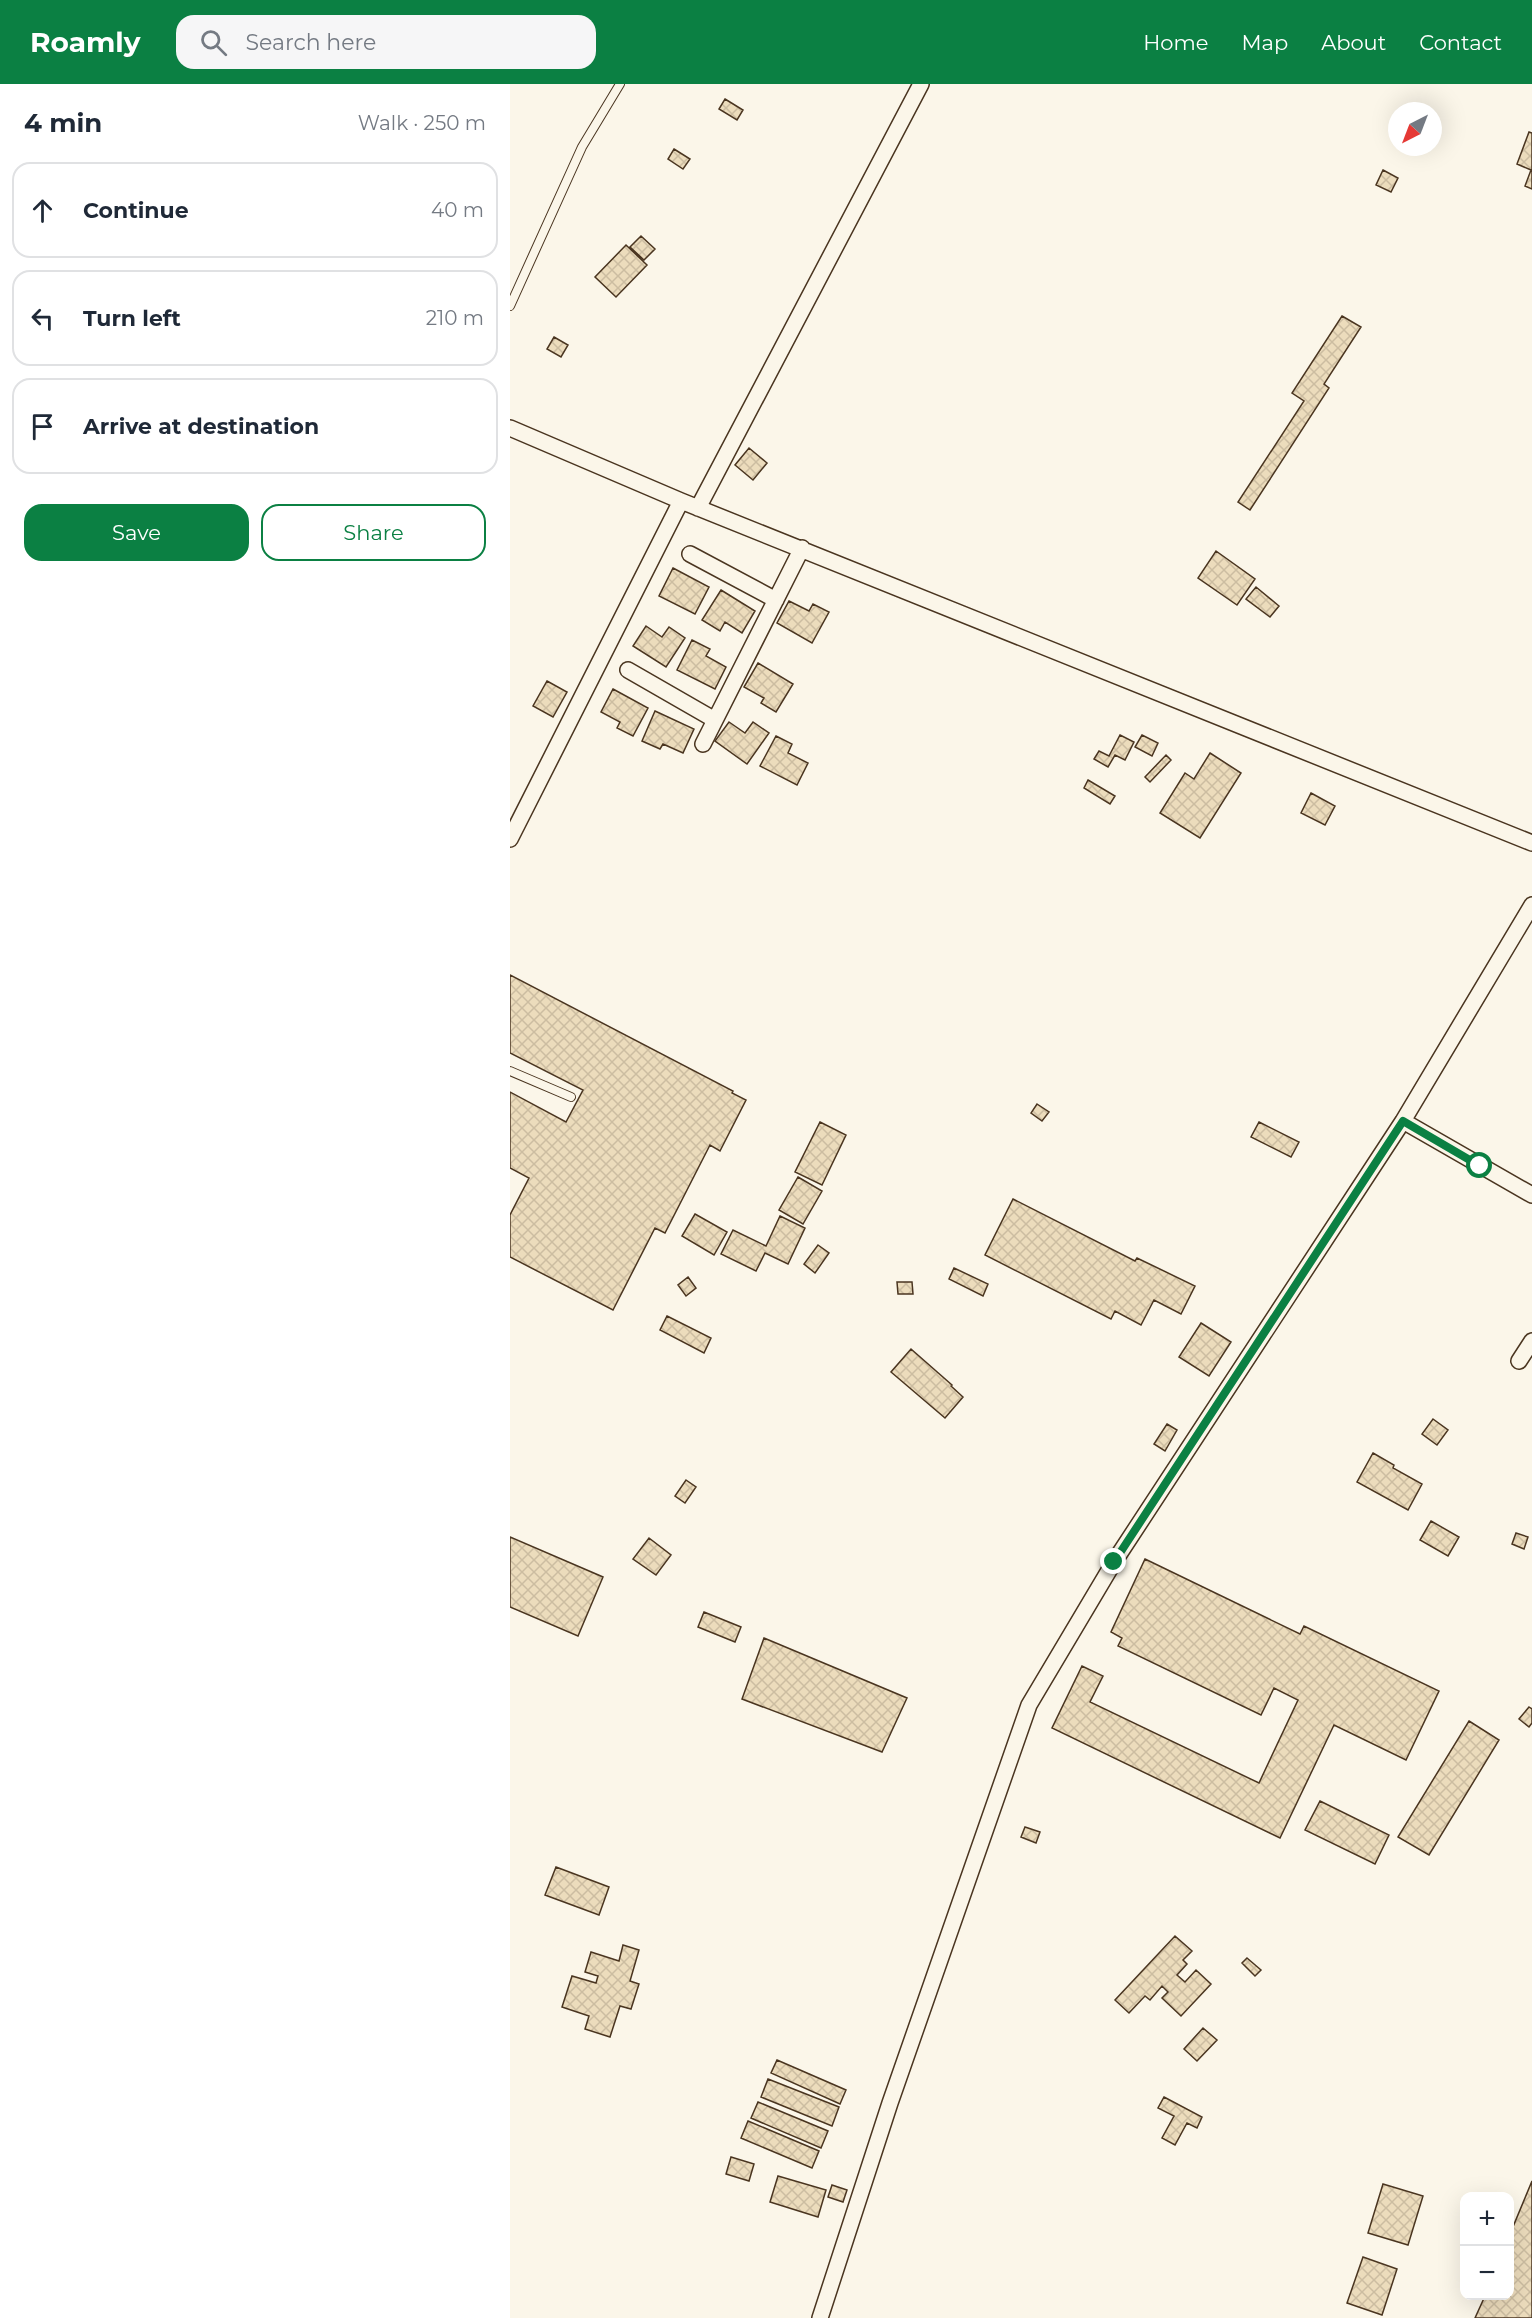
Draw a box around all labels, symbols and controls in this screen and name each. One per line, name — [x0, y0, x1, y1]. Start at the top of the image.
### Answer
search box — [176, 15, 596, 69]
text: Roamly — [30, 25, 140, 59]
icon: search — [197, 26, 230, 59]
text: Search here — [245, 29, 376, 56]
text: Home — [1143, 30, 1208, 55]
text: Map — [1241, 30, 1288, 55]
text: About — [1321, 30, 1386, 55]
text: Contact — [1419, 30, 1502, 55]
north arrow — [1388, 102, 1442, 156]
text: 4 min — [24, 107, 102, 139]
text: Walk · 250 m — [358, 111, 486, 135]
icon: ahead — [26, 194, 59, 227]
text: Continue — [83, 197, 189, 224]
text: 40 m — [431, 198, 484, 222]
icon: left — [26, 302, 59, 335]
text: Turn left — [83, 305, 181, 332]
text: 210 m — [426, 306, 484, 330]
icon: arrive — [26, 410, 59, 443]
text: Arrive at destination — [83, 413, 319, 440]
button: Save — [24, 504, 249, 561]
button: Share — [261, 504, 486, 561]
route start — [1466, 1152, 1492, 1178]
route end — [1100, 1548, 1126, 1574]
map controls — [1460, 2192, 1514, 2300]
button: + — [1460, 2192, 1514, 2246]
button: − — [1460, 2246, 1514, 2300]

